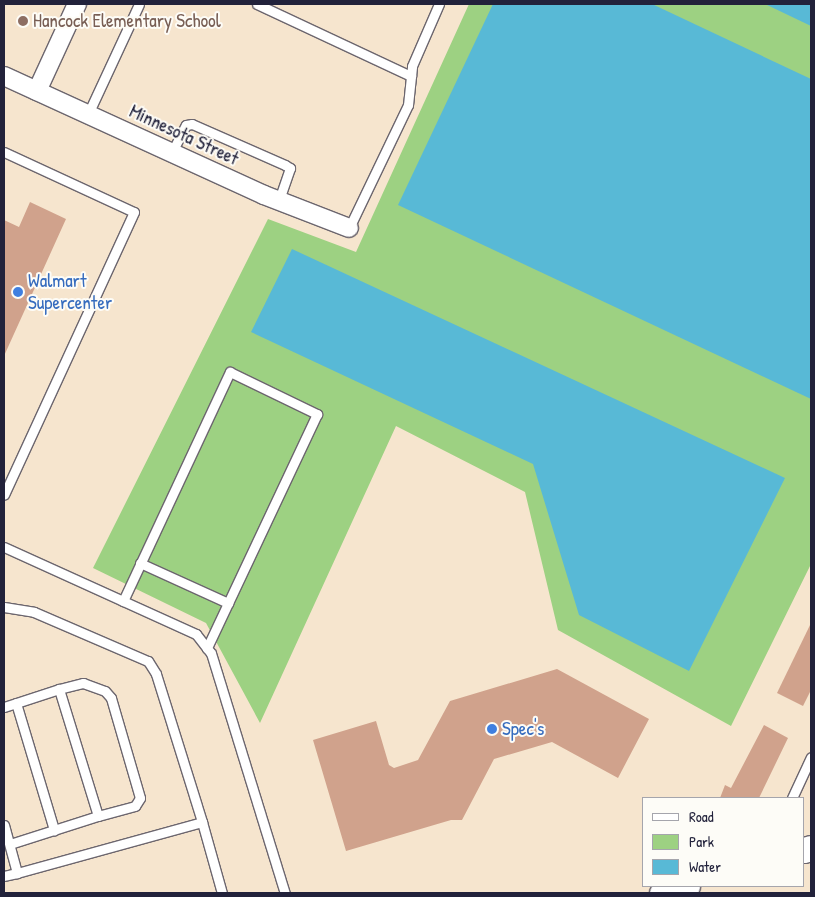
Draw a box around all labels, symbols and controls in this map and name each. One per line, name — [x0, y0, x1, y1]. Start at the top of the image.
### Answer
place label: Hancock Elementary School — [33, 10, 221, 32]
marker: Hancock Elementary School — [17, 15, 29, 27]
street label: Minnesota Street — [126, 100, 242, 170]
place label: Walmart Supercenter — [28, 270, 112, 314]
marker: Walmart Supercenter — [12, 286, 24, 298]
place label: Spec's — [502, 718, 544, 740]
marker: Spec's — [486, 723, 498, 735]
legend — [642, 797, 805, 887]
text: Road — [689, 806, 714, 827]
text: Park — [689, 831, 714, 852]
text: Water — [689, 856, 721, 877]

